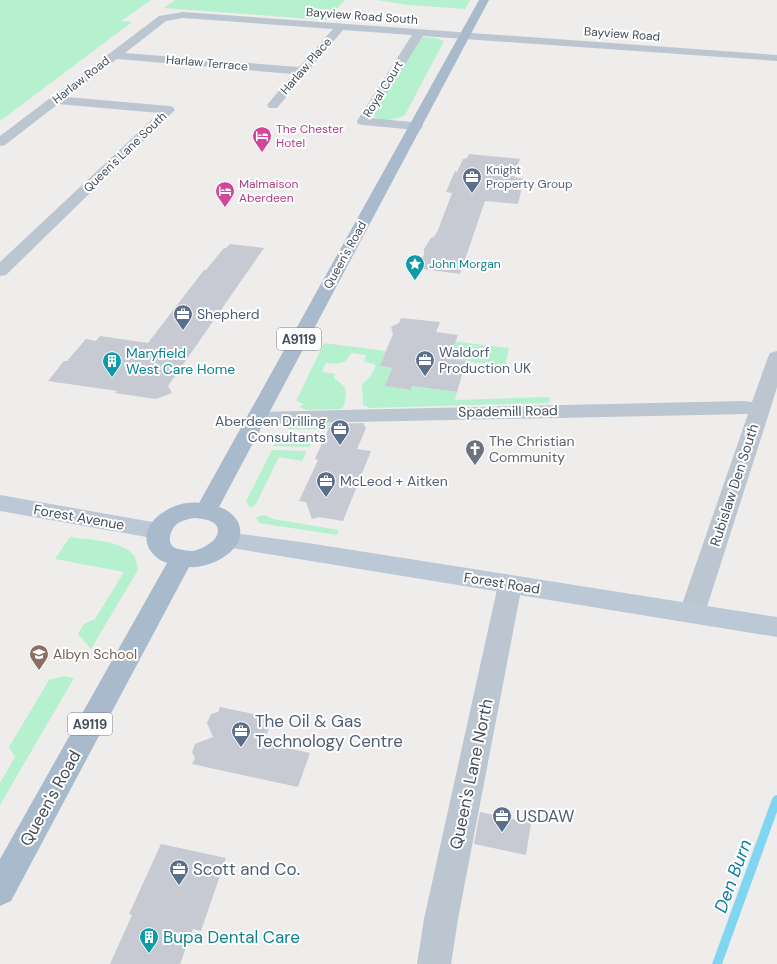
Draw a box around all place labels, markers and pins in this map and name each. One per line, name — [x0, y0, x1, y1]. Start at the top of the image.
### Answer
place label: The Chester Hotel — [276, 121, 344, 151]
hotel icon: The Chester Hotel — [251, 125, 273, 153]
place label: Knight Property Group — [486, 162, 572, 192]
office icon: Knight Property Group — [461, 166, 483, 194]
place label: Malmaison Aberdeen — [239, 176, 299, 206]
hotel icon: Malmaison Aberdeen — [214, 180, 236, 208]
place icon: John Morgan — [404, 253, 426, 281]
place label: John Morgan — [429, 256, 501, 272]
office icon: Shepherd — [172, 303, 194, 331]
place label: Shepherd — [197, 305, 260, 323]
place label: Waldorf Production UK — [439, 343, 531, 377]
place label: Maryfield West Care Home — [126, 344, 235, 378]
office icon: Waldorf Production UK — [414, 349, 436, 377]
building icon: Maryfield West Care Home — [101, 350, 123, 378]
place label: Aberdeen Drilling Consultants — [215, 412, 326, 446]
office icon: Aberdeen Drilling Consultants — [329, 418, 351, 446]
place label: The Christian Community — [489, 432, 574, 466]
church icon: The Christian Community — [464, 438, 486, 466]
office icon: McLeod + Aitken — [315, 470, 337, 498]
place label: McLeod + Aitken — [340, 472, 448, 490]
school or university icon: Albyn School — [28, 643, 50, 671]
place label: Albyn School — [53, 645, 137, 663]
place label: The Oil & Gas Technology Centre — [255, 710, 403, 752]
office icon: The Oil & Gas Technology Centre — [230, 720, 252, 748]
office icon: USDAW — [491, 805, 513, 833]
place label: USDAW — [516, 805, 575, 827]
office icon: Scott and Co. — [168, 858, 190, 886]
place label: Scott and Co. — [193, 858, 300, 880]
building icon: Bupa Dental Care — [138, 926, 160, 954]
place label: Bupa Dental Care — [163, 926, 300, 948]

